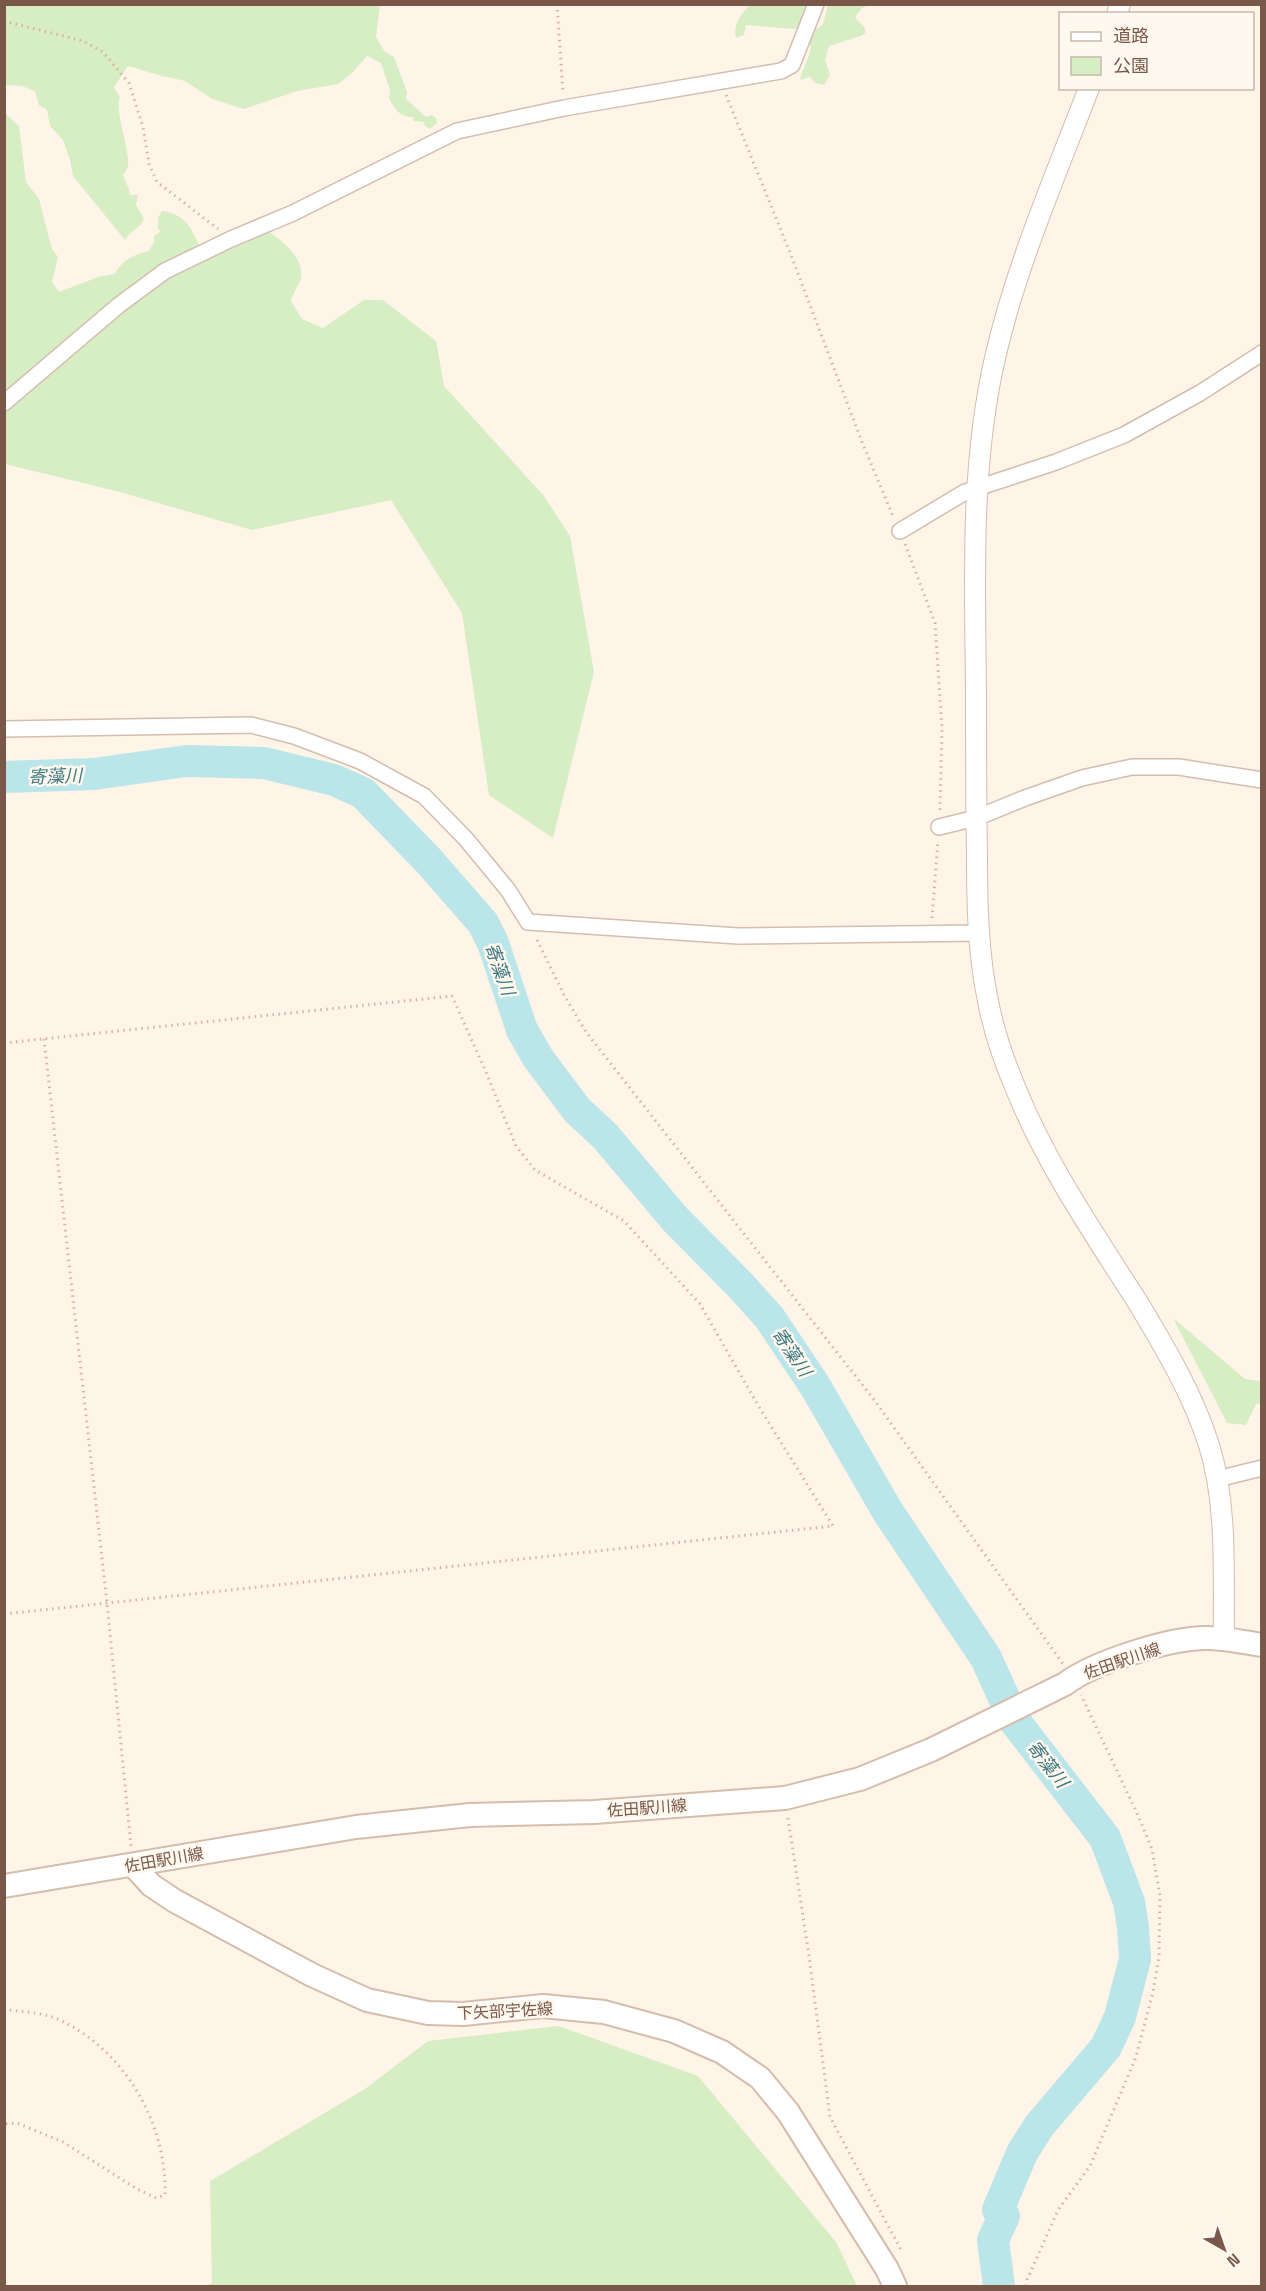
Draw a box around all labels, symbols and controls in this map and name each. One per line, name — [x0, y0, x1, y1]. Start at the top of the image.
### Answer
legend — [1059, 12, 1254, 90]
text: 道路 — [1113, 24, 1149, 47]
text: 公園 — [1113, 54, 1149, 77]
water label: 寄藻川 — [28, 763, 84, 788]
water label: 寄藻川 — [480, 940, 521, 1000]
water label: 寄藻川 — [767, 1323, 818, 1382]
street label: 佐田駅川線 — [1081, 1638, 1163, 1684]
water label: 寄藻川 — [1022, 1736, 1075, 1794]
street label: 佐田駅川線 — [606, 1795, 688, 1821]
street label: 佐田駅川線 — [123, 1843, 205, 1877]
street label: 下矢部宇佐線 — [457, 1998, 553, 2024]
north arrow — [1194, 2219, 1254, 2279]
text: N — [1222, 2249, 1244, 2272]

